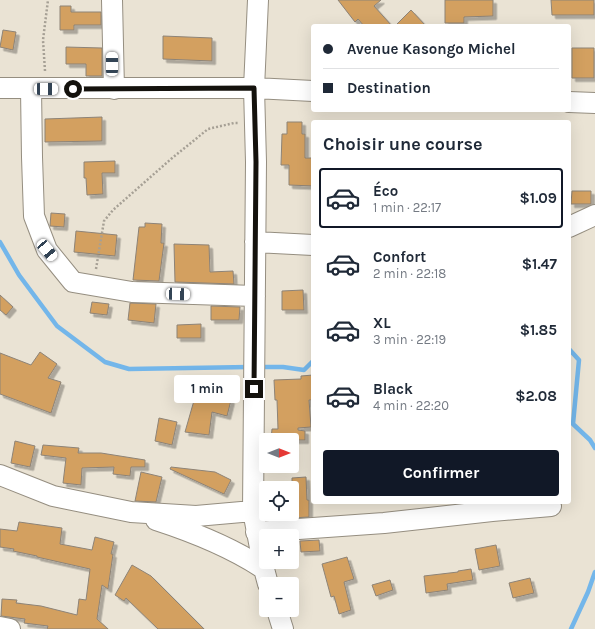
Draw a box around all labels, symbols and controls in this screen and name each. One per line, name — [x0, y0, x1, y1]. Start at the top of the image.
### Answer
text: Avenue Kasongo Michel — [347, 40, 516, 58]
car — [106, 52, 118, 76]
text: Destination — [347, 79, 431, 97]
route start — [64, 80, 82, 98]
car — [34, 83, 58, 95]
text: Choisir une course — [323, 133, 482, 155]
icon: car — [325, 180, 361, 216]
text: Éco — [373, 182, 398, 200]
text: $1.09 — [519, 189, 557, 207]
text: 1 min · 22:17 — [373, 200, 441, 215]
car — [35, 237, 59, 263]
icon: car — [325, 246, 361, 282]
text: Confort — [373, 248, 426, 266]
text: $1.47 — [522, 255, 557, 273]
text: 2 min · 22:18 — [373, 266, 446, 281]
car — [166, 288, 190, 300]
icon: car — [325, 312, 361, 348]
text: XL — [373, 314, 391, 332]
text: $1.85 — [520, 321, 557, 339]
text: 3 min · 22:19 — [373, 332, 446, 347]
callout: 1 min — [174, 375, 240, 403]
icon: car — [325, 378, 361, 414]
route end — [245, 380, 263, 398]
text: Black — [373, 380, 413, 398]
text: 1 min — [191, 381, 223, 396]
text: $2.08 — [515, 387, 557, 405]
text: 4 min · 22:20 — [373, 398, 449, 413]
north arrow — [259, 433, 299, 473]
map controls — [259, 433, 299, 617]
button: Confirmer — [323, 450, 559, 496]
button: locate — [259, 481, 299, 521]
button: + — [259, 529, 299, 569]
button: − — [259, 577, 299, 617]

